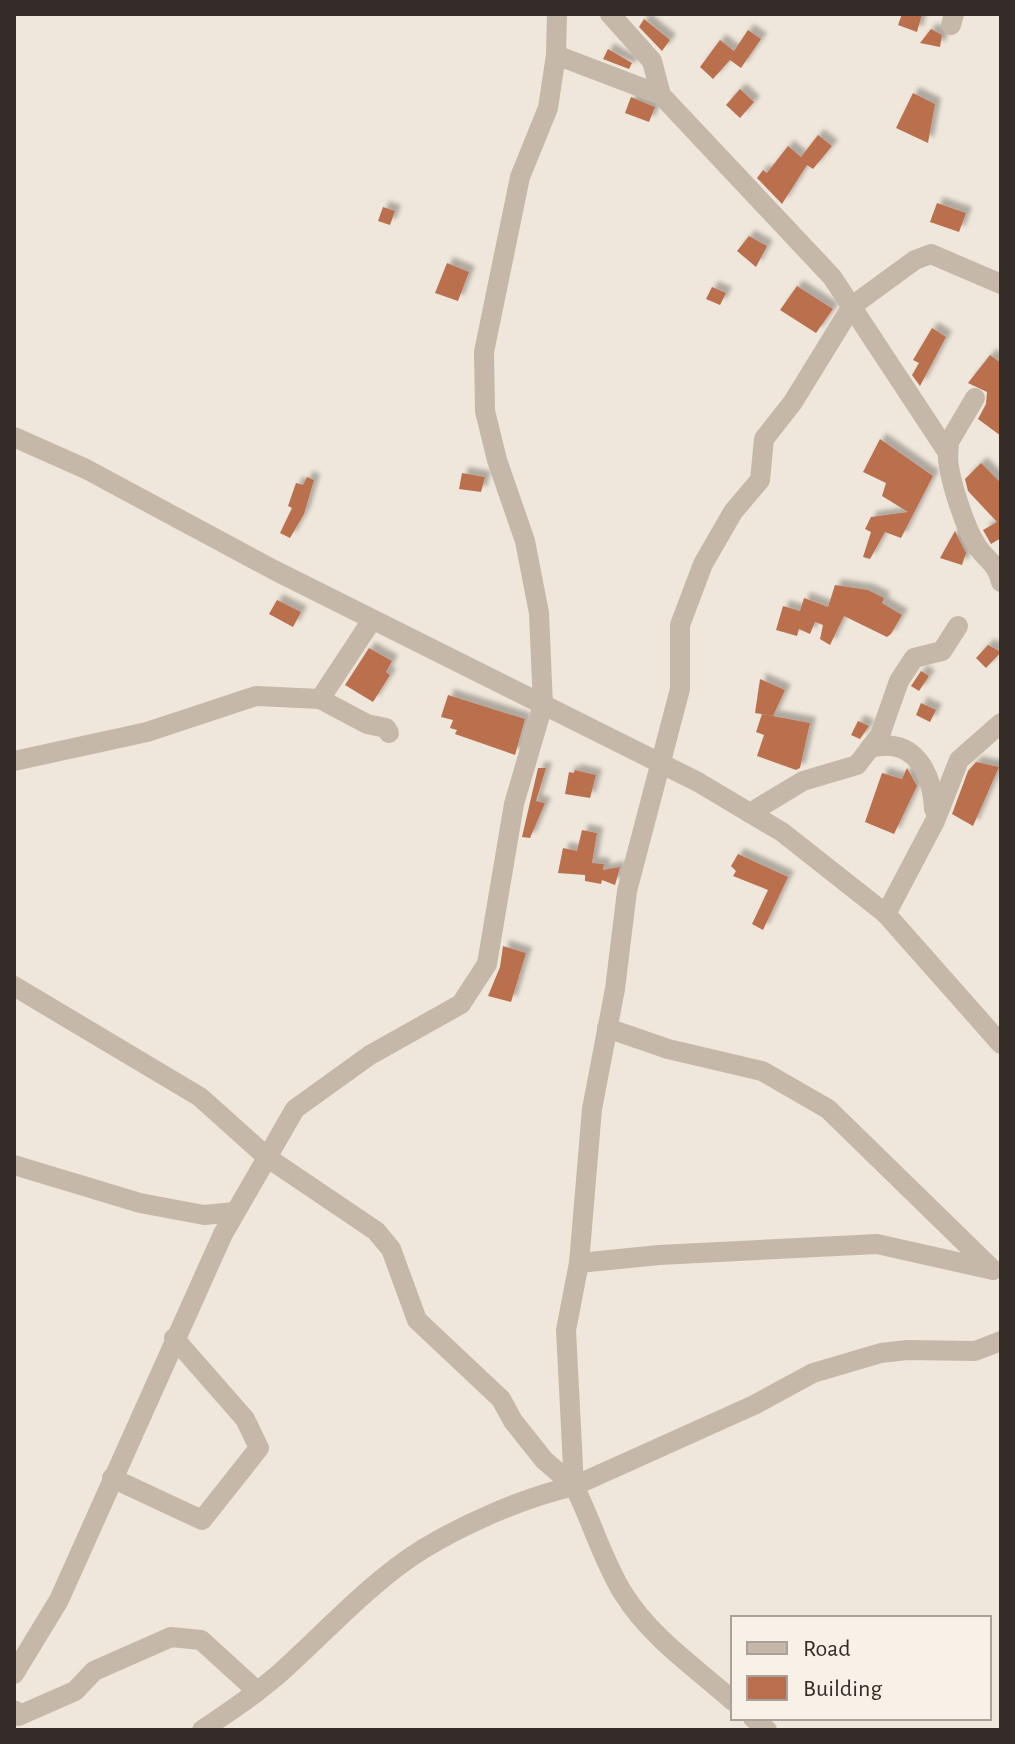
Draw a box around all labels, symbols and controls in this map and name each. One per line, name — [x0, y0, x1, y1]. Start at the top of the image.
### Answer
legend — [731, 1616, 991, 1720]
text: Road — [803, 1637, 851, 1661]
text: Building — [803, 1677, 882, 1701]

